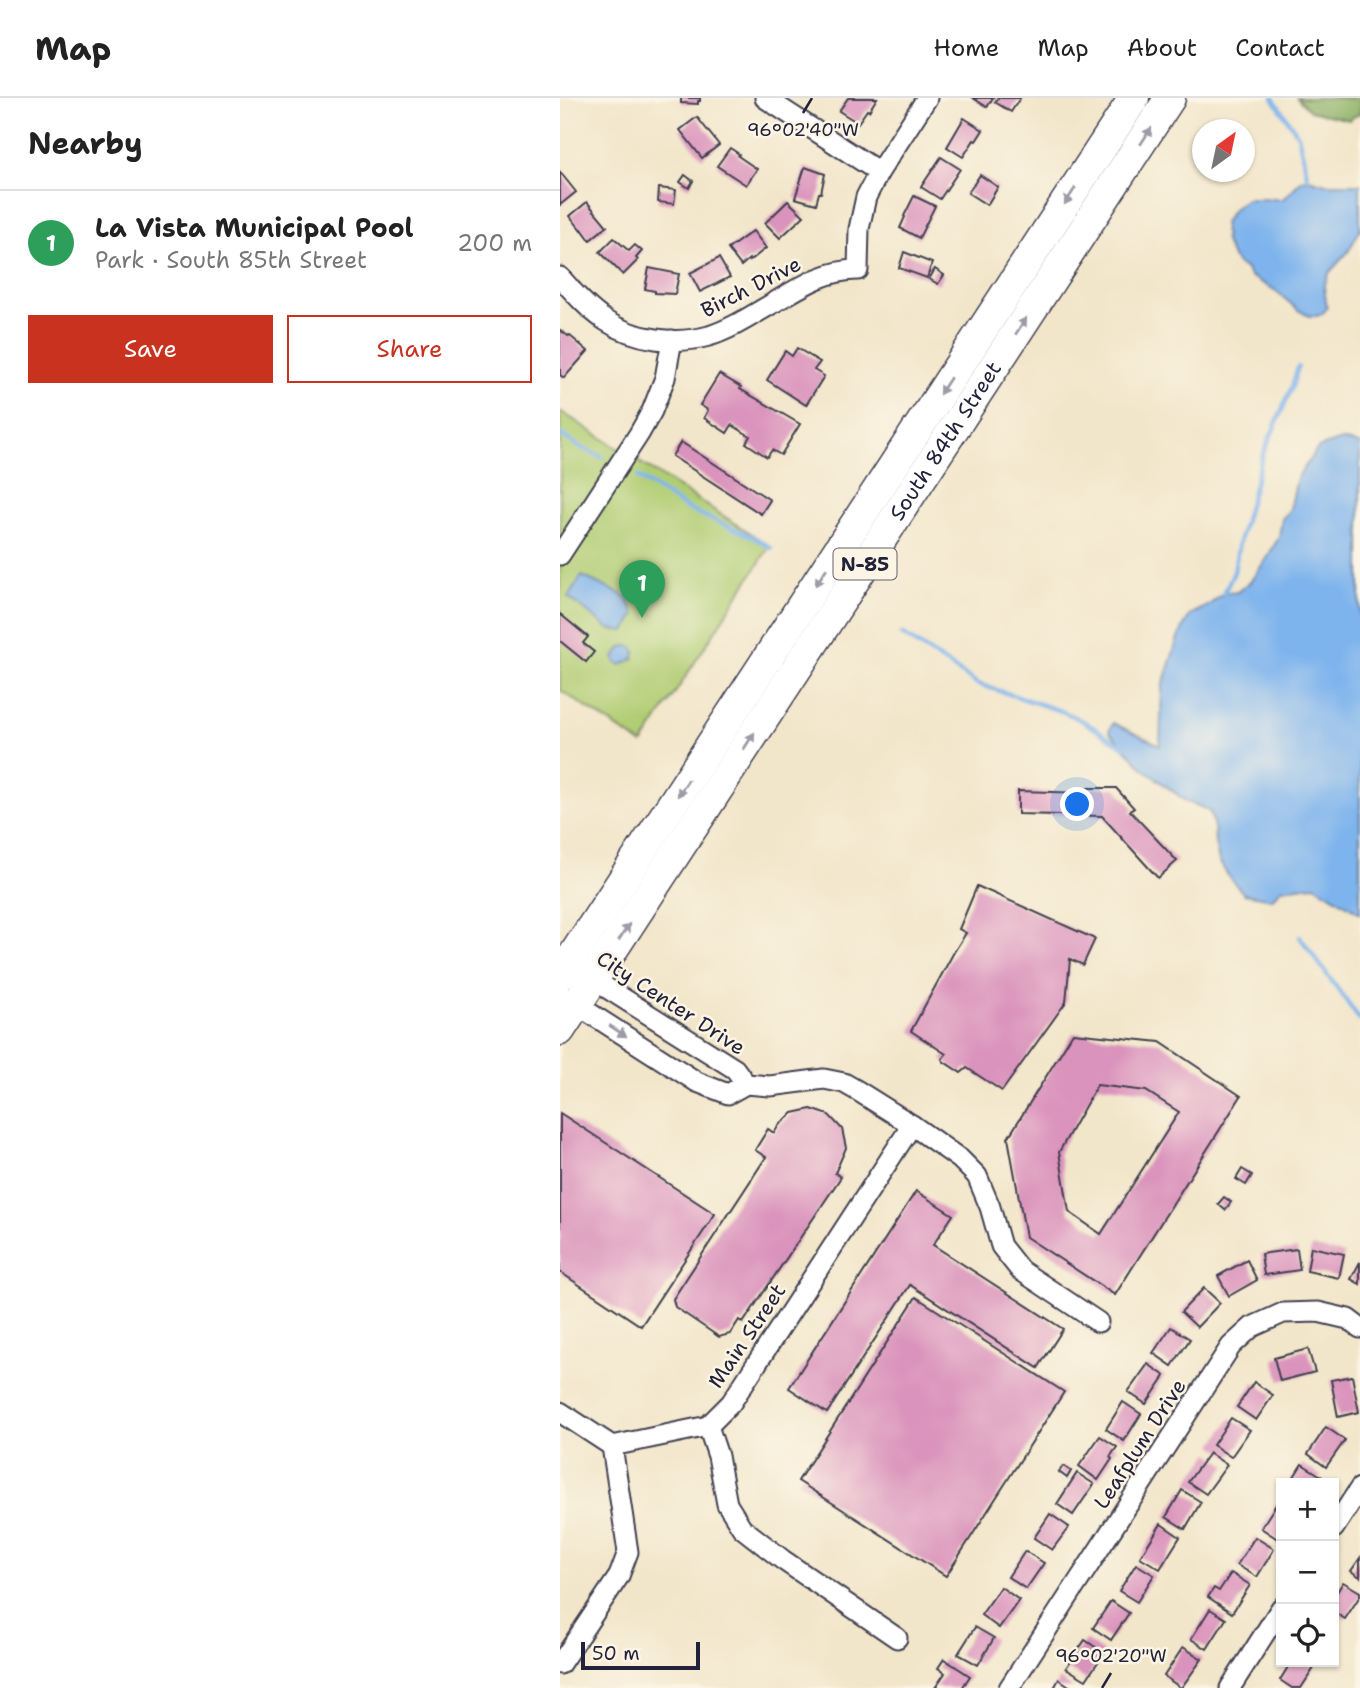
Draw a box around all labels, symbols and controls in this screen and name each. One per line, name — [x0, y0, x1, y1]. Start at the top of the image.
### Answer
text: Map — [35, 26, 111, 71]
text: Home — [933, 32, 999, 64]
text: Map — [1037, 32, 1089, 64]
text: About — [1127, 32, 1197, 64]
text: Contact — [1235, 32, 1325, 64]
text: 96°02'40"W — [747, 118, 859, 142]
north arrow — [1192, 119, 1255, 182]
text: Nearby — [28, 123, 143, 164]
one-way arrow — [1139, 126, 1152, 145]
one-way arrow — [1063, 187, 1077, 205]
text: La Vista Municipal Pool — [95, 210, 414, 245]
text: 1 — [46, 228, 56, 258]
text: 200 m — [457, 228, 532, 258]
text: Park · South 85th Street — [95, 245, 367, 275]
street label: Birch Drive — [696, 250, 806, 324]
button: Save — [28, 315, 273, 383]
button: Share — [287, 315, 532, 383]
one-way arrow — [1015, 316, 1028, 336]
street label: South 84th Street — [883, 356, 1008, 526]
one-way arrow — [938, 377, 952, 395]
road number: N-85 — [834, 548, 896, 579]
pin: 1 — [619, 560, 665, 618]
one-way arrow — [814, 567, 827, 586]
one-way arrow — [742, 732, 755, 751]
one-way arrow — [677, 778, 690, 797]
your location — [1060, 787, 1094, 821]
one-way arrow — [617, 923, 631, 941]
street label: City Center Drive — [591, 944, 751, 1062]
one-way arrow — [608, 1024, 627, 1037]
street label: Main Street — [702, 1278, 792, 1394]
street label: Leafplum Drive — [1087, 1374, 1193, 1514]
map controls — [1276, 1478, 1339, 1667]
button: + — [1276, 1478, 1339, 1541]
button: − — [1276, 1541, 1339, 1604]
button: locate — [1276, 1604, 1339, 1667]
scale bar — [581, 1639, 700, 1671]
text: 50 m — [592, 1641, 640, 1666]
text: 96°02'20"W — [1055, 1644, 1167, 1668]

